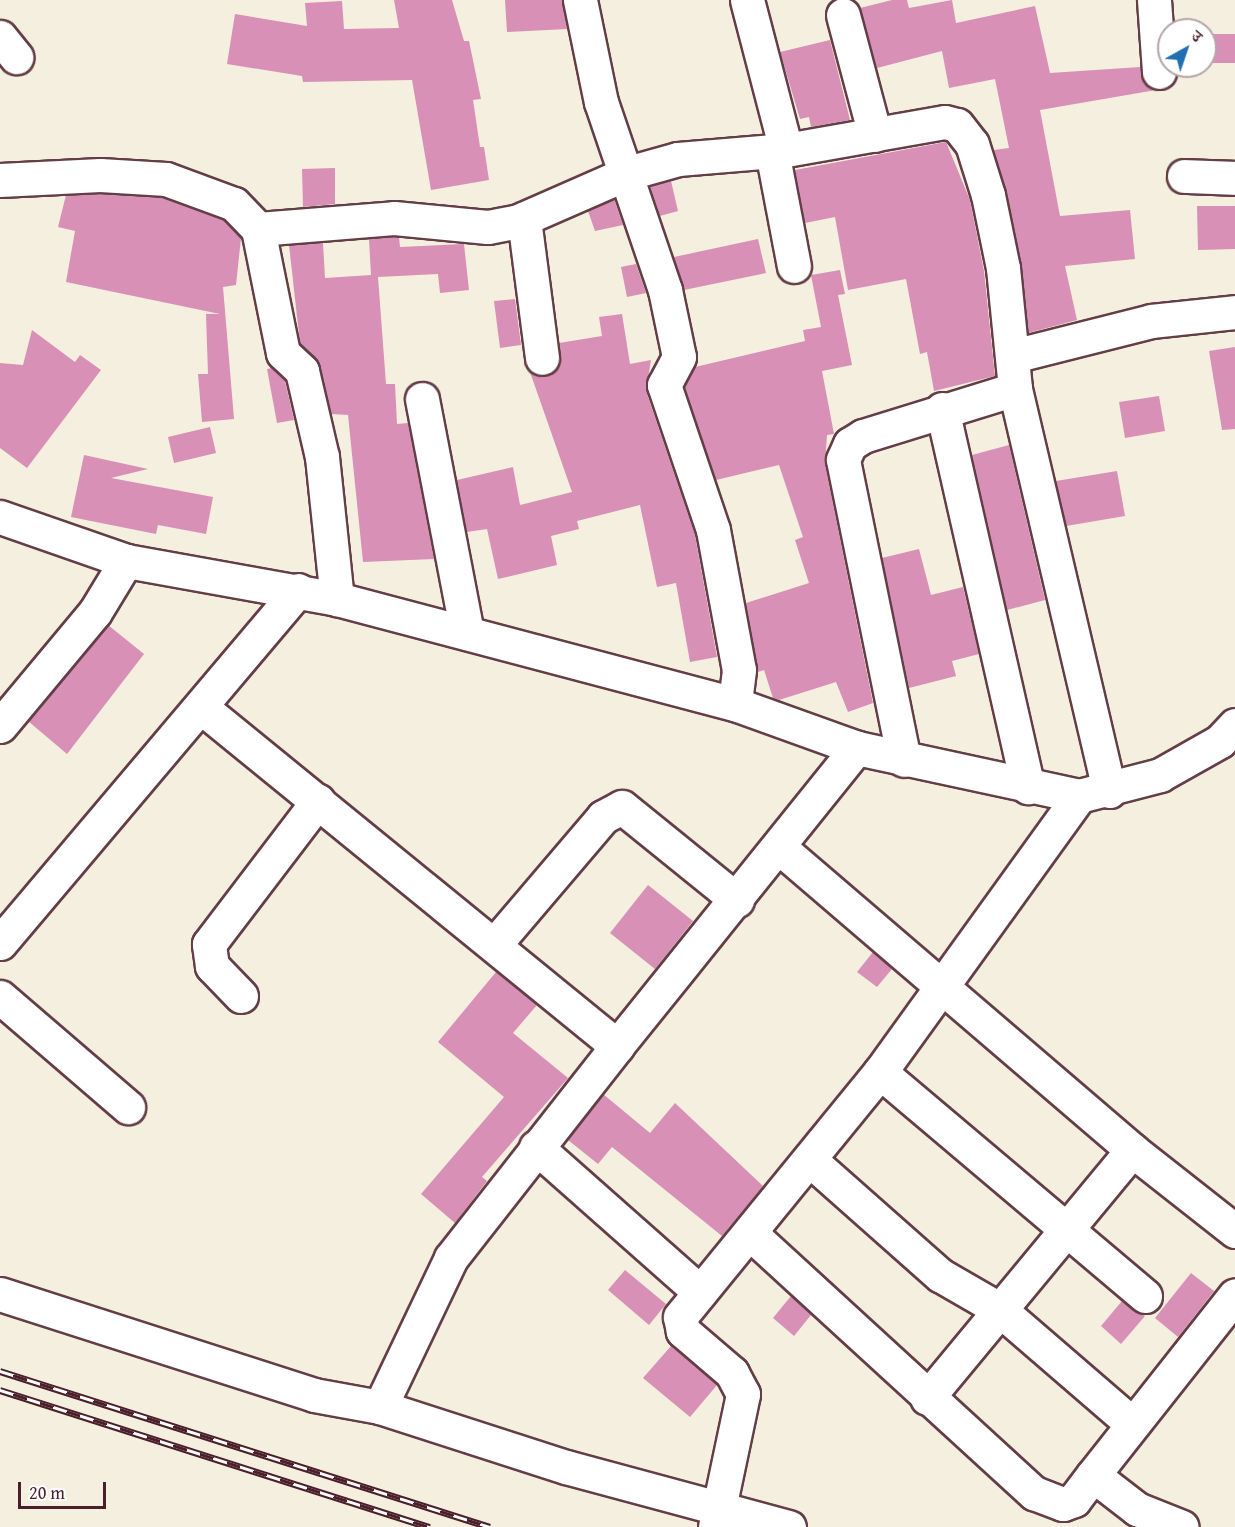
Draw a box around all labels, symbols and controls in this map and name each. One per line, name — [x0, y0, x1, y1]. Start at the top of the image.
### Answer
north arrow — [1157, 18, 1217, 78]
text: उ — [1186, 24, 1208, 48]
scale bar — [21, 1470, 110, 1508]
text: 20 m — [29, 1479, 65, 1506]

